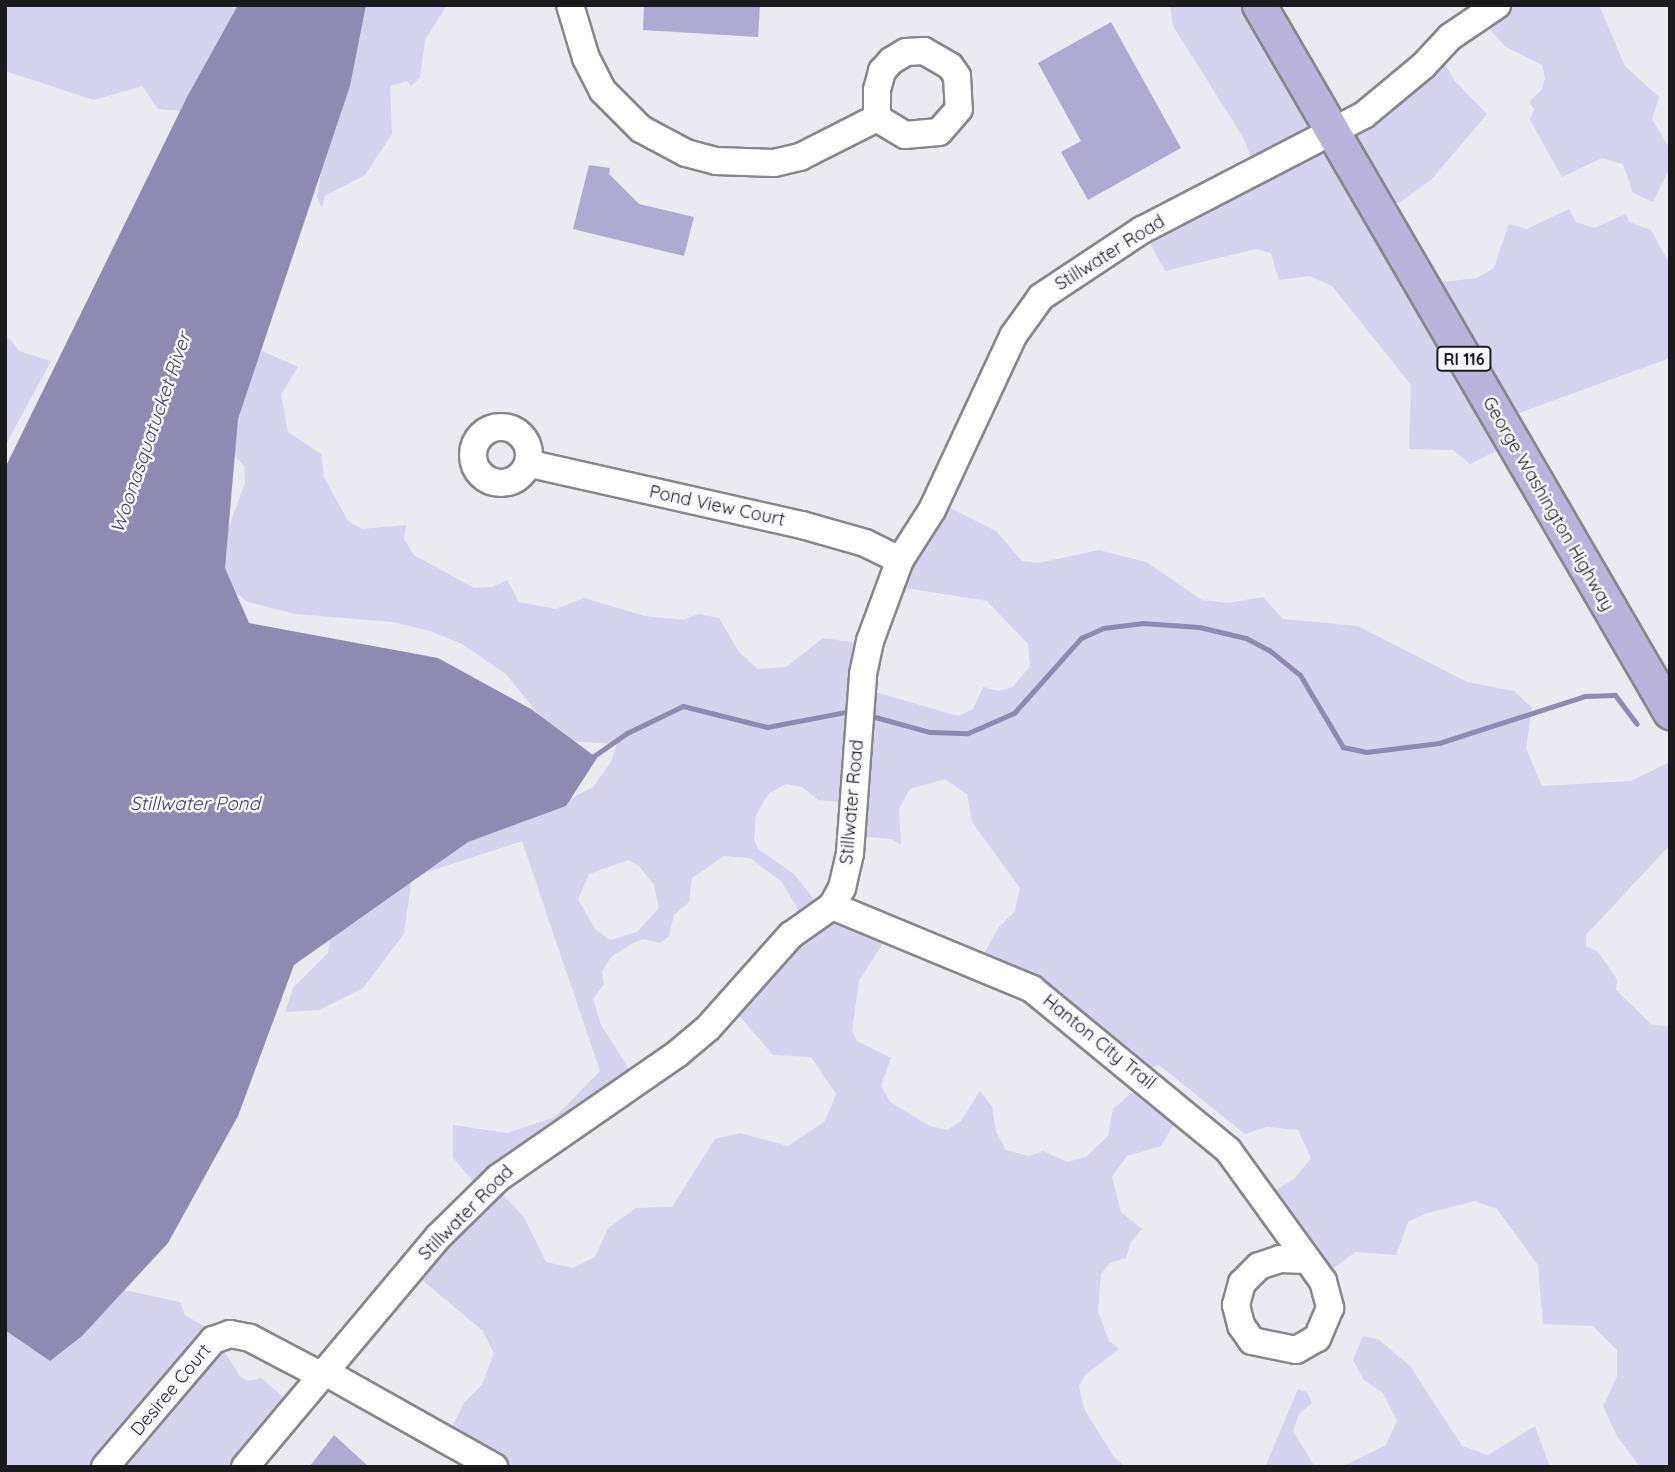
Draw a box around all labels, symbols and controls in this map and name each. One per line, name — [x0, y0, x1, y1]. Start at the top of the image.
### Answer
street label: Stillwater Road — [1051, 211, 1169, 295]
water label: Woonasquatucket River — [106, 330, 196, 536]
road number: RI 116 — [1436, 346, 1492, 372]
street label: George Washington Highway — [1478, 393, 1618, 615]
street label: Pond View Court — [647, 481, 787, 531]
street label: Stillwater Road — [836, 739, 868, 865]
water label: Stillwater Pond — [130, 793, 260, 815]
street label: Hanton City Trail — [1038, 990, 1160, 1094]
street label: Stillwater Road — [414, 1161, 518, 1265]
street label: Desiree Court — [126, 1340, 216, 1440]

